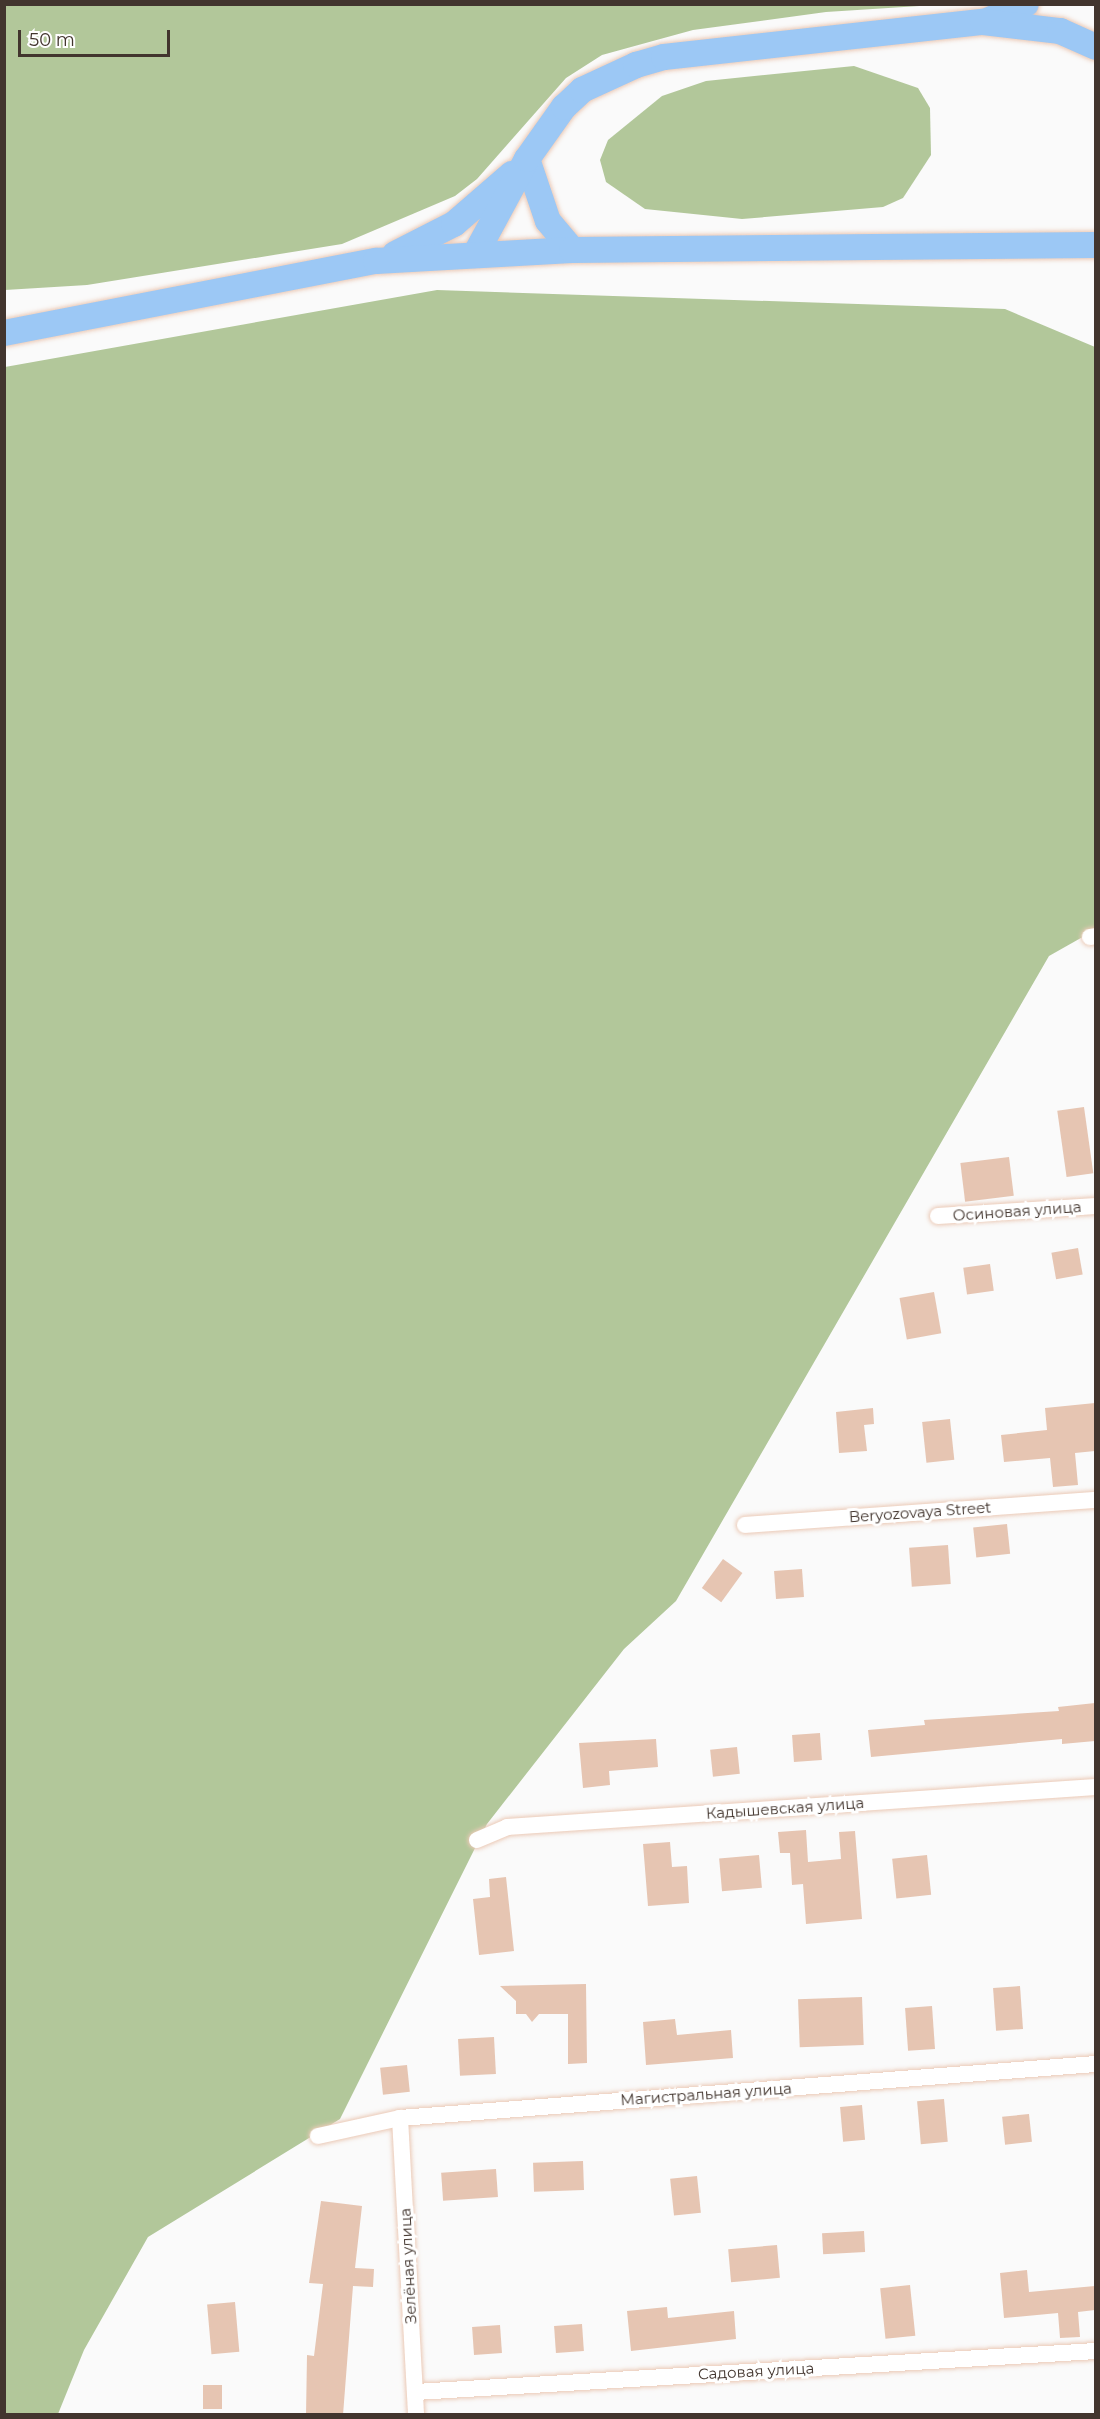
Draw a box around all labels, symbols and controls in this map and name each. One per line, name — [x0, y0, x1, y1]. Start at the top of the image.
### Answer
scale bar — [21, 18, 172, 56]
text: 50 m — [29, 29, 75, 51]
street label: Осиновая улица — [952, 1198, 1082, 1224]
street label: Beryozovaya Street — [848, 1498, 992, 1526]
street label: Кадышевская улица — [705, 1793, 865, 1823]
street label: Магистральная улица — [620, 2079, 792, 2109]
street label: Зелёная улица — [396, 2208, 420, 2324]
street label: Садовая улица — [697, 2359, 815, 2383]

